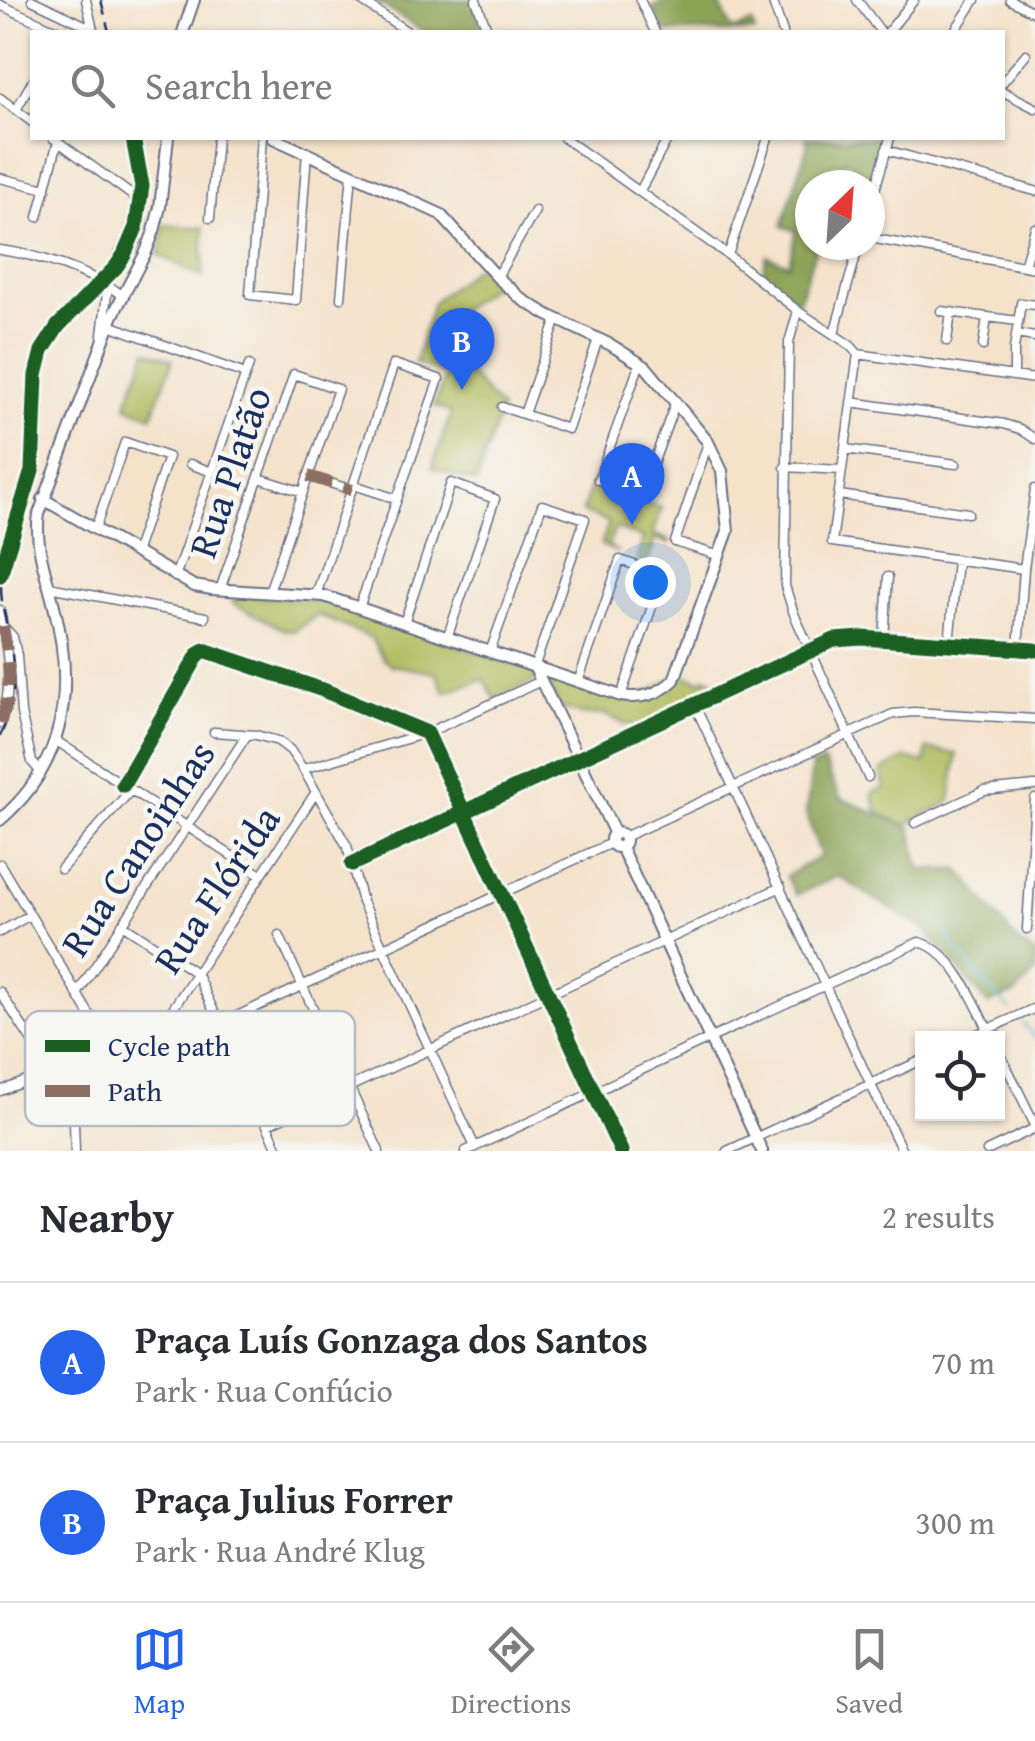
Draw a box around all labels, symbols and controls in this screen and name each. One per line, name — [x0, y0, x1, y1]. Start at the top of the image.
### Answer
search box — [30, 30, 1005, 140]
text: Search here — [145, 57, 333, 113]
icon: search — [65, 58, 120, 113]
north arrow — [795, 170, 885, 260]
pin: B — [430, 308, 494, 390]
street label: Rua Platão — [172, 378, 286, 566]
pin: A — [600, 442, 664, 525]
your location — [625, 557, 676, 608]
street label: Rua Canoinhas — [45, 728, 229, 968]
street label: Rua Flórida — [138, 793, 294, 985]
legend — [25, 1011, 355, 1126]
text: Cycle path — [108, 1025, 231, 1066]
map controls — [915, 1031, 1005, 1121]
button: locate — [915, 1031, 1005, 1121]
text: Path — [108, 1070, 162, 1111]
text: Nearby — [40, 1186, 174, 1247]
text: 2 results — [882, 1193, 995, 1240]
text: Praça Luís Gonzaga dos Santos — [135, 1311, 648, 1367]
text: A — [62, 1339, 83, 1386]
text: 70 m — [931, 1339, 995, 1386]
text: Park · Rua Confúcio — [135, 1367, 393, 1414]
text: Praça Julius Forrer — [135, 1471, 453, 1527]
text: B — [63, 1499, 82, 1546]
text: 300 m — [916, 1499, 995, 1546]
text: Park · Rua André Klug — [135, 1527, 425, 1574]
tab: Map — [132, 1622, 187, 1723]
tab: Directions — [451, 1622, 571, 1723]
tab: Saved — [835, 1622, 903, 1723]

